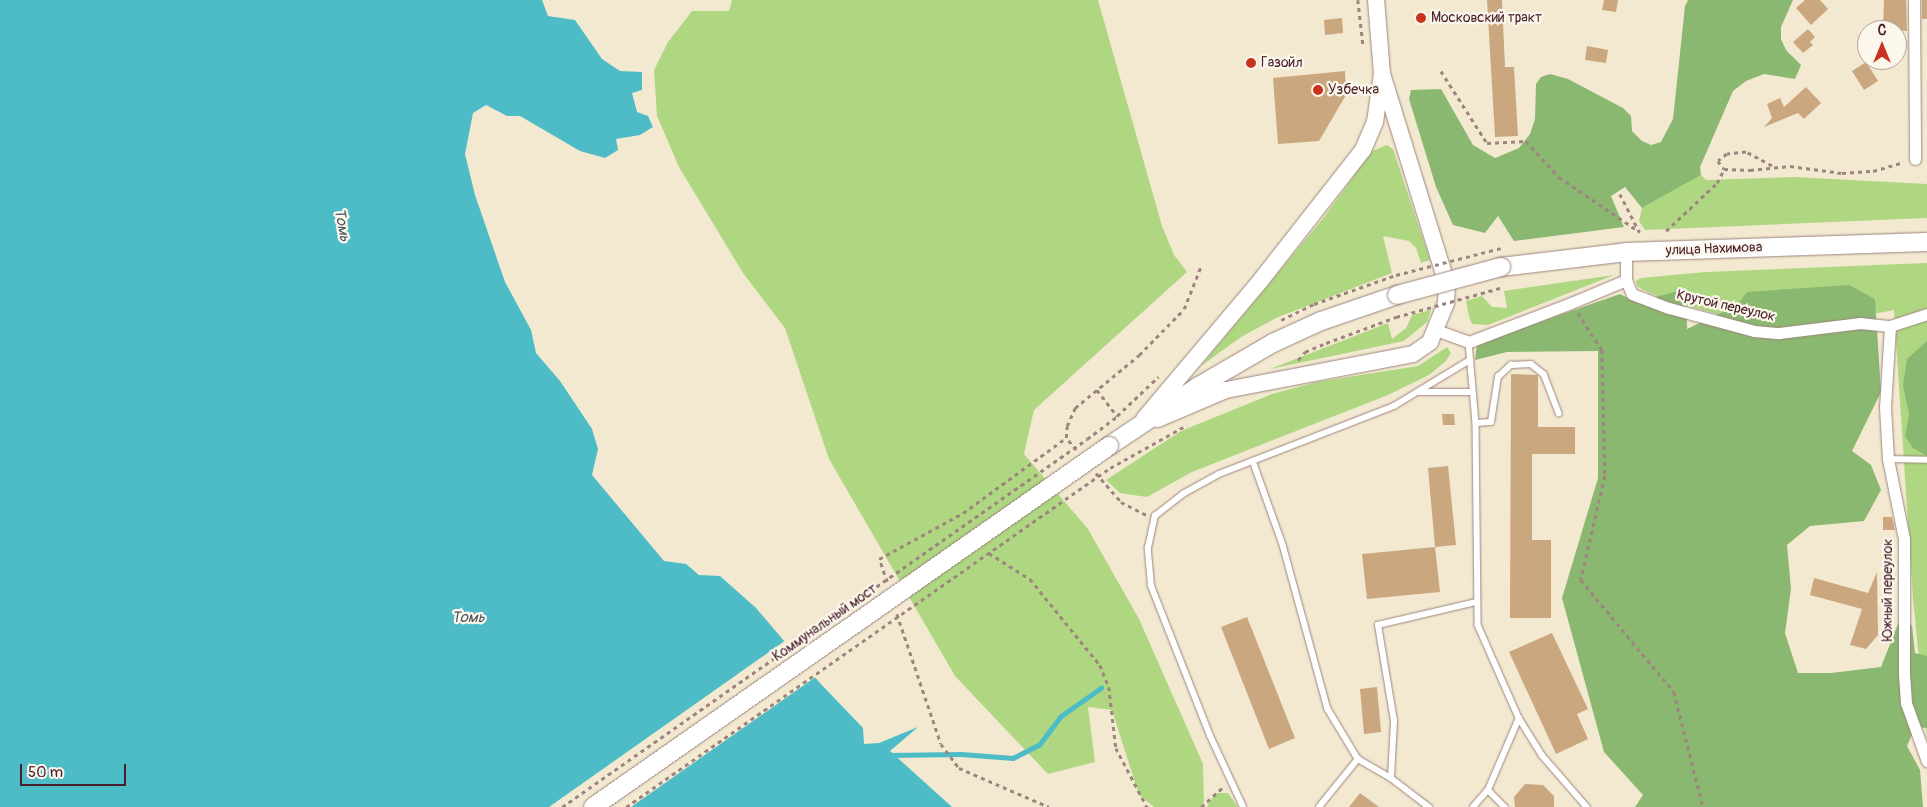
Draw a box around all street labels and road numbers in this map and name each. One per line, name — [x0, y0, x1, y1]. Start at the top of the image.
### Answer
street label: улица Нахимова — [1665, 239, 1763, 259]
street label: Крутой переулок — [1675, 287, 1777, 325]
street label: Южный переулок — [1880, 539, 1896, 641]
street label: Коммунальный мост — [770, 581, 880, 665]

